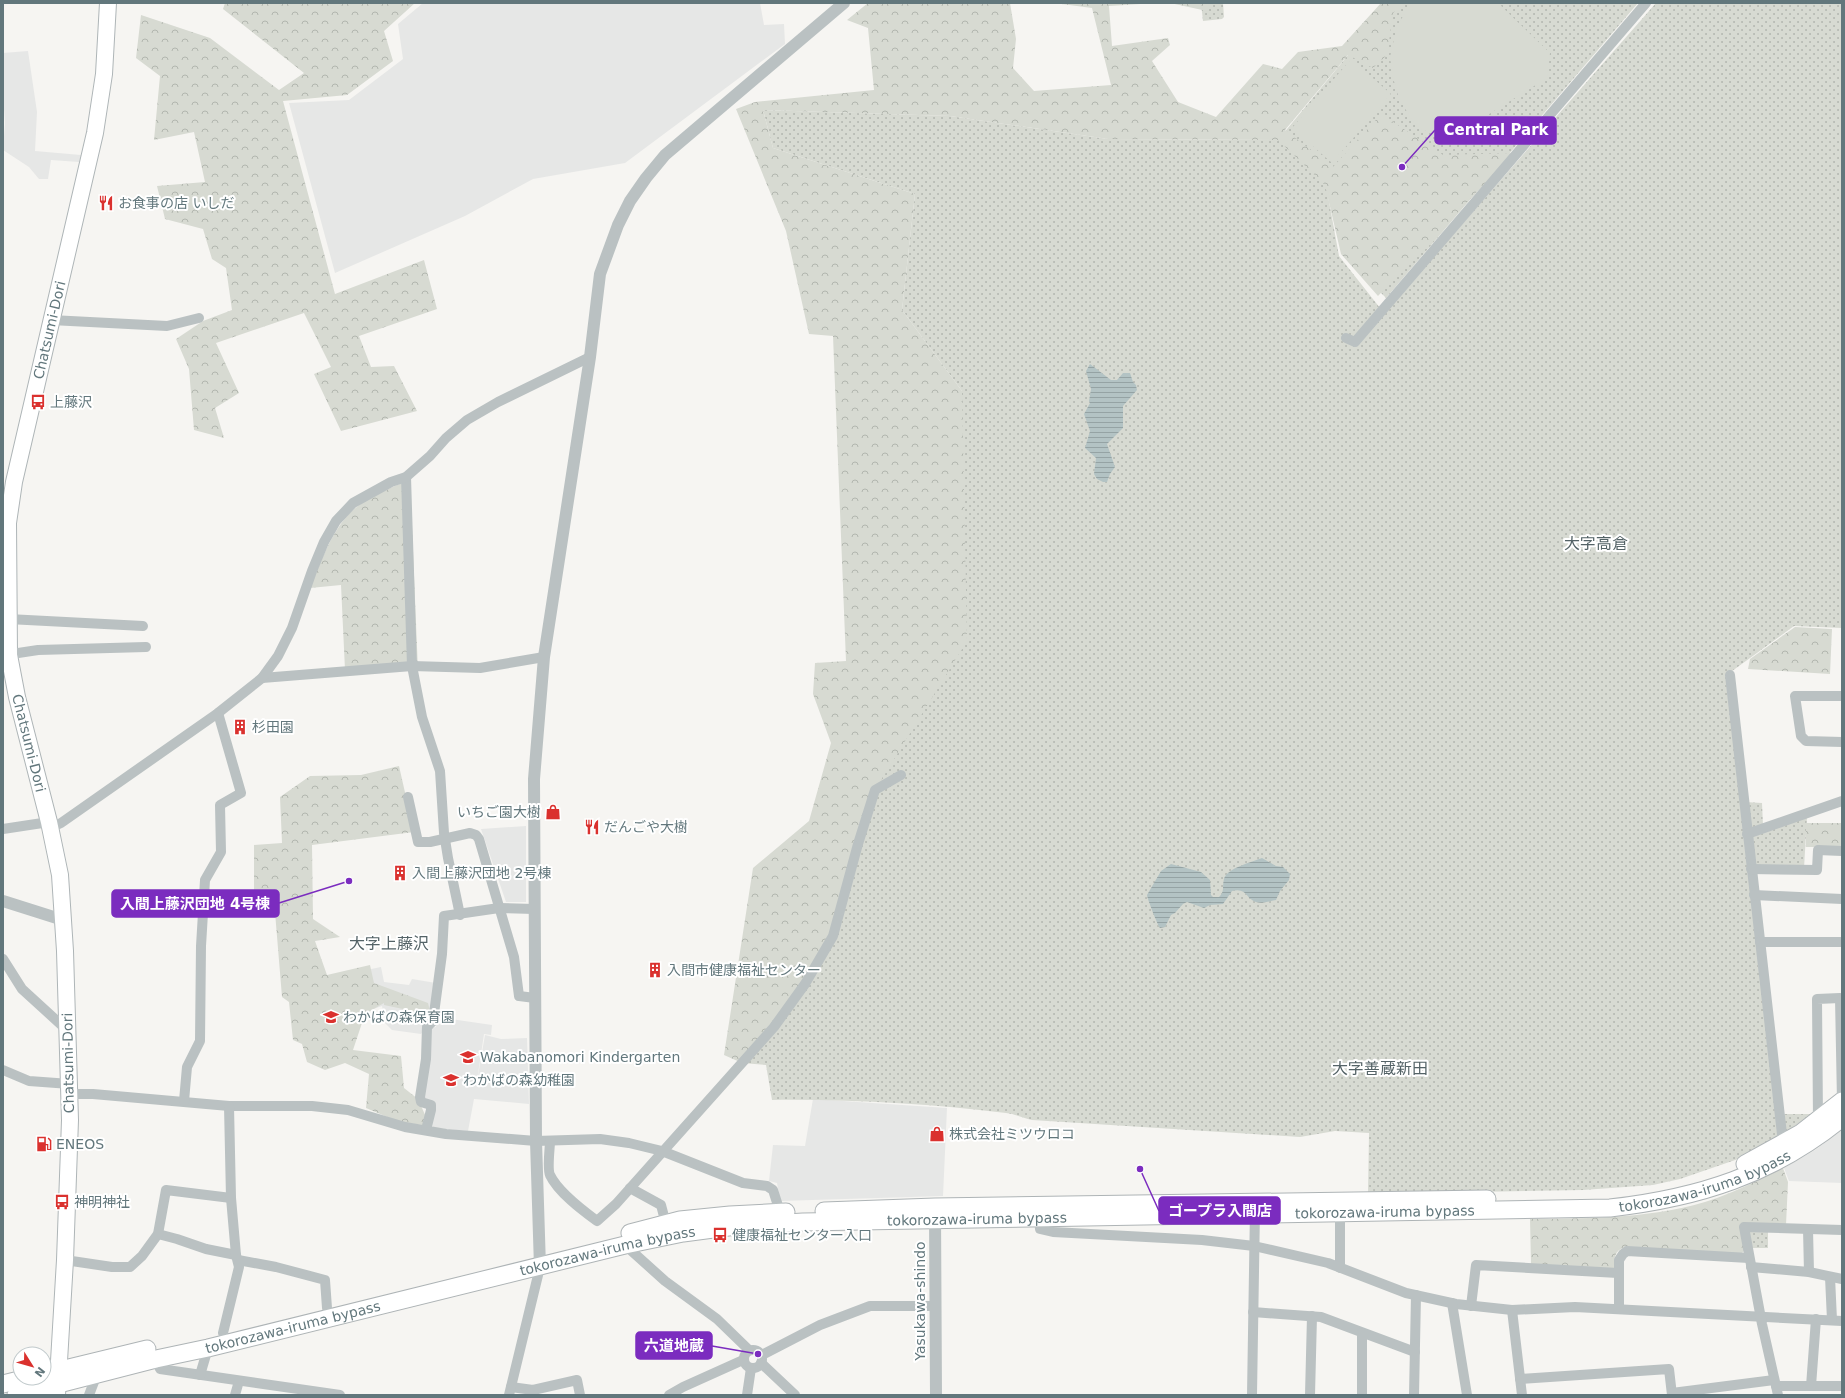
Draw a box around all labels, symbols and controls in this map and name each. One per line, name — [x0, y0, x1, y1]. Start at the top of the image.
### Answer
callout: Central Park — [1435, 117, 1556, 144]
text: Central Park — [1444, 121, 1550, 139]
restaurant icon: お食事の店 いしだ — [97, 194, 115, 212]
place label: お食事の店 いしだ — [118, 195, 234, 211]
street label: Chatsumi-Dori — [30, 279, 68, 381]
bus stop icon: 上藤沢 — [29, 393, 47, 411]
place label: 上藤沢 — [50, 394, 92, 410]
district label: 大字高倉 — [1564, 534, 1628, 553]
street label: Chatsumi-Dori — [9, 692, 49, 794]
building icon: 杉田園 — [231, 718, 249, 736]
place label: 杉田園 — [252, 719, 294, 735]
shop icon: いちご園大樹 — [544, 803, 562, 821]
place label: いちご園大樹 — [457, 804, 541, 820]
restaurant icon: だんごや大樹 — [583, 818, 601, 836]
place label: だんごや大樹 — [604, 819, 688, 835]
building icon: 入間上藤沢団地 2号棟 — [391, 864, 409, 882]
place label: 入間上藤沢団地 2号棟 — [412, 865, 551, 881]
callout: 入間上藤沢団地 4号棟 — [112, 890, 279, 917]
text: 入間上藤沢団地 4号棟 — [120, 895, 270, 913]
district label: 大字上藤沢 — [349, 934, 429, 953]
building icon: 入間市健康福祉センター — [646, 961, 664, 979]
place label: 入間市健康福祉センター — [667, 962, 821, 978]
school or university icon: わかばの森保育園 — [322, 1008, 340, 1026]
place label: わかばの森保育園 — [343, 1009, 455, 1025]
street label: Chatsumi-Dori — [59, 1013, 77, 1113]
school or university icon: Wakabanomori Kindergarten — [459, 1048, 477, 1066]
place label: Wakabanomori Kindergarten — [480, 1049, 680, 1065]
district label: 大字善蔵新田 — [1332, 1059, 1428, 1078]
school or university icon: わかばの森幼稚園 — [442, 1071, 460, 1089]
place label: わかばの森幼稚園 — [463, 1072, 575, 1088]
shop icon: 株式会社ミツウロコ — [928, 1125, 946, 1143]
place label: 株式会社ミツウロコ — [949, 1126, 1075, 1142]
fuel station icon: ENEOS — [35, 1135, 53, 1153]
place label: ENEOS — [56, 1136, 104, 1152]
street label: tokorozawa-iruma bypass — [1618, 1147, 1793, 1215]
bus stop icon: 神明神社 — [53, 1193, 71, 1211]
place label: 神明神社 — [74, 1194, 130, 1210]
callout: ゴープラ入間店 — [1159, 1197, 1280, 1224]
text: ゴープラ入間店 — [1168, 1202, 1272, 1220]
street label: tokorozawa-iruma bypass — [1295, 1202, 1475, 1221]
street label: tokorozawa-iruma bypass — [887, 1209, 1067, 1229]
street label: tokorozawa-iruma bypass — [518, 1223, 696, 1279]
bus stop icon: 健康福祉センター入口 — [711, 1226, 729, 1244]
place label: 健康福祉センター入口 — [732, 1227, 872, 1243]
street label: Yasukawa-shindo — [912, 1241, 928, 1362]
street label: tokorozawa-iruma bypass — [204, 1298, 382, 1356]
callout: 六道地蔵 — [636, 1332, 712, 1359]
text: 六道地蔵 — [644, 1337, 704, 1355]
north arrow — [12, 1346, 52, 1386]
text: N — [32, 1364, 48, 1379]

